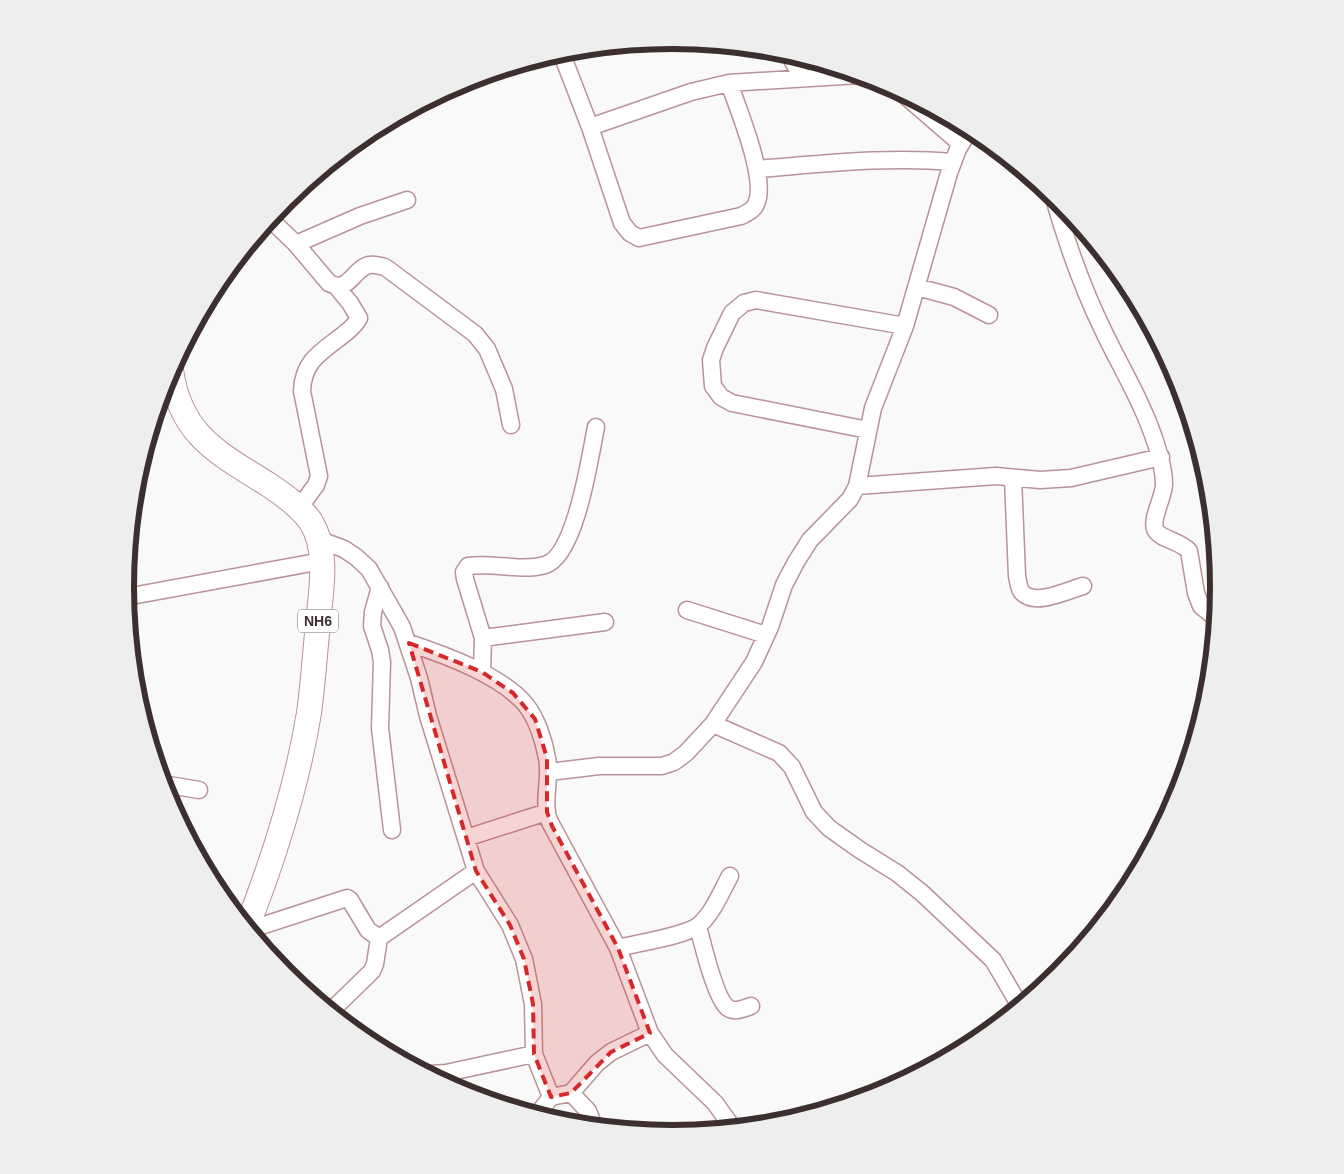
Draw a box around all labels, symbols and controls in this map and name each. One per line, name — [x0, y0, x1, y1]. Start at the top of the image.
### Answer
road number: NH6 — [298, 610, 338, 632]

